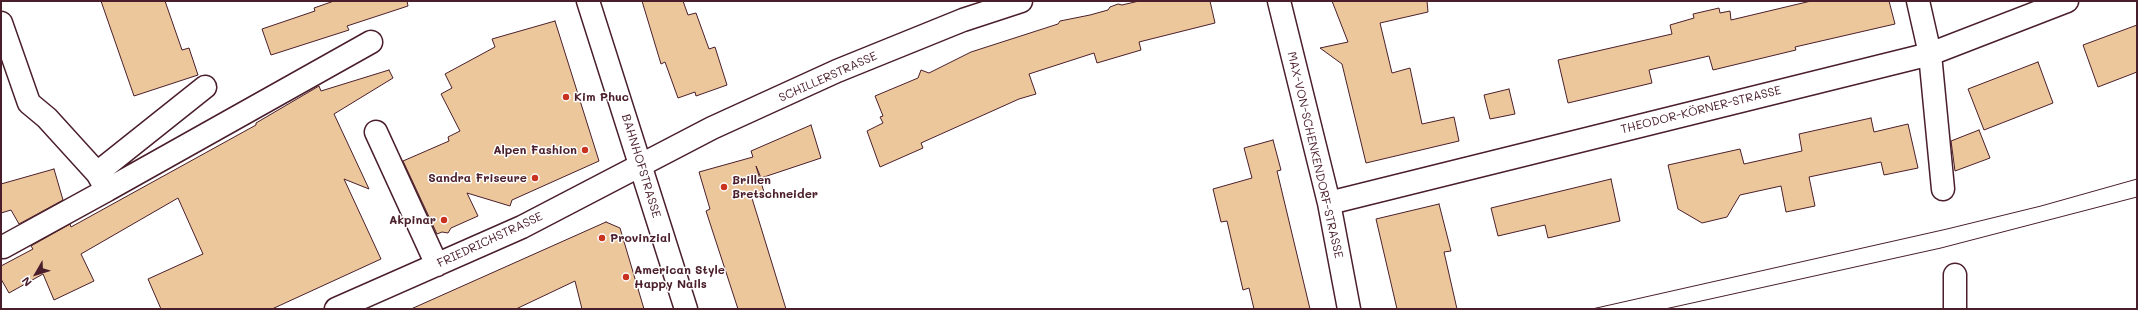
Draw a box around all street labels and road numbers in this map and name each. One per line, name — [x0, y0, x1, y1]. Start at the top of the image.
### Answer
street label: SCHILLERSTRASSE — [777, 49, 879, 105]
street label: MAX-VON-SCHENKENDORF-STRASSE — [1284, 50, 1346, 260]
street label: THEODOR-KÖRNER-STRASSE — [1619, 83, 1783, 137]
street label: BAHNHOFSTRASSE — [618, 112, 664, 220]
street label: FRIEDRICHSTRASSE — [435, 209, 545, 271]

